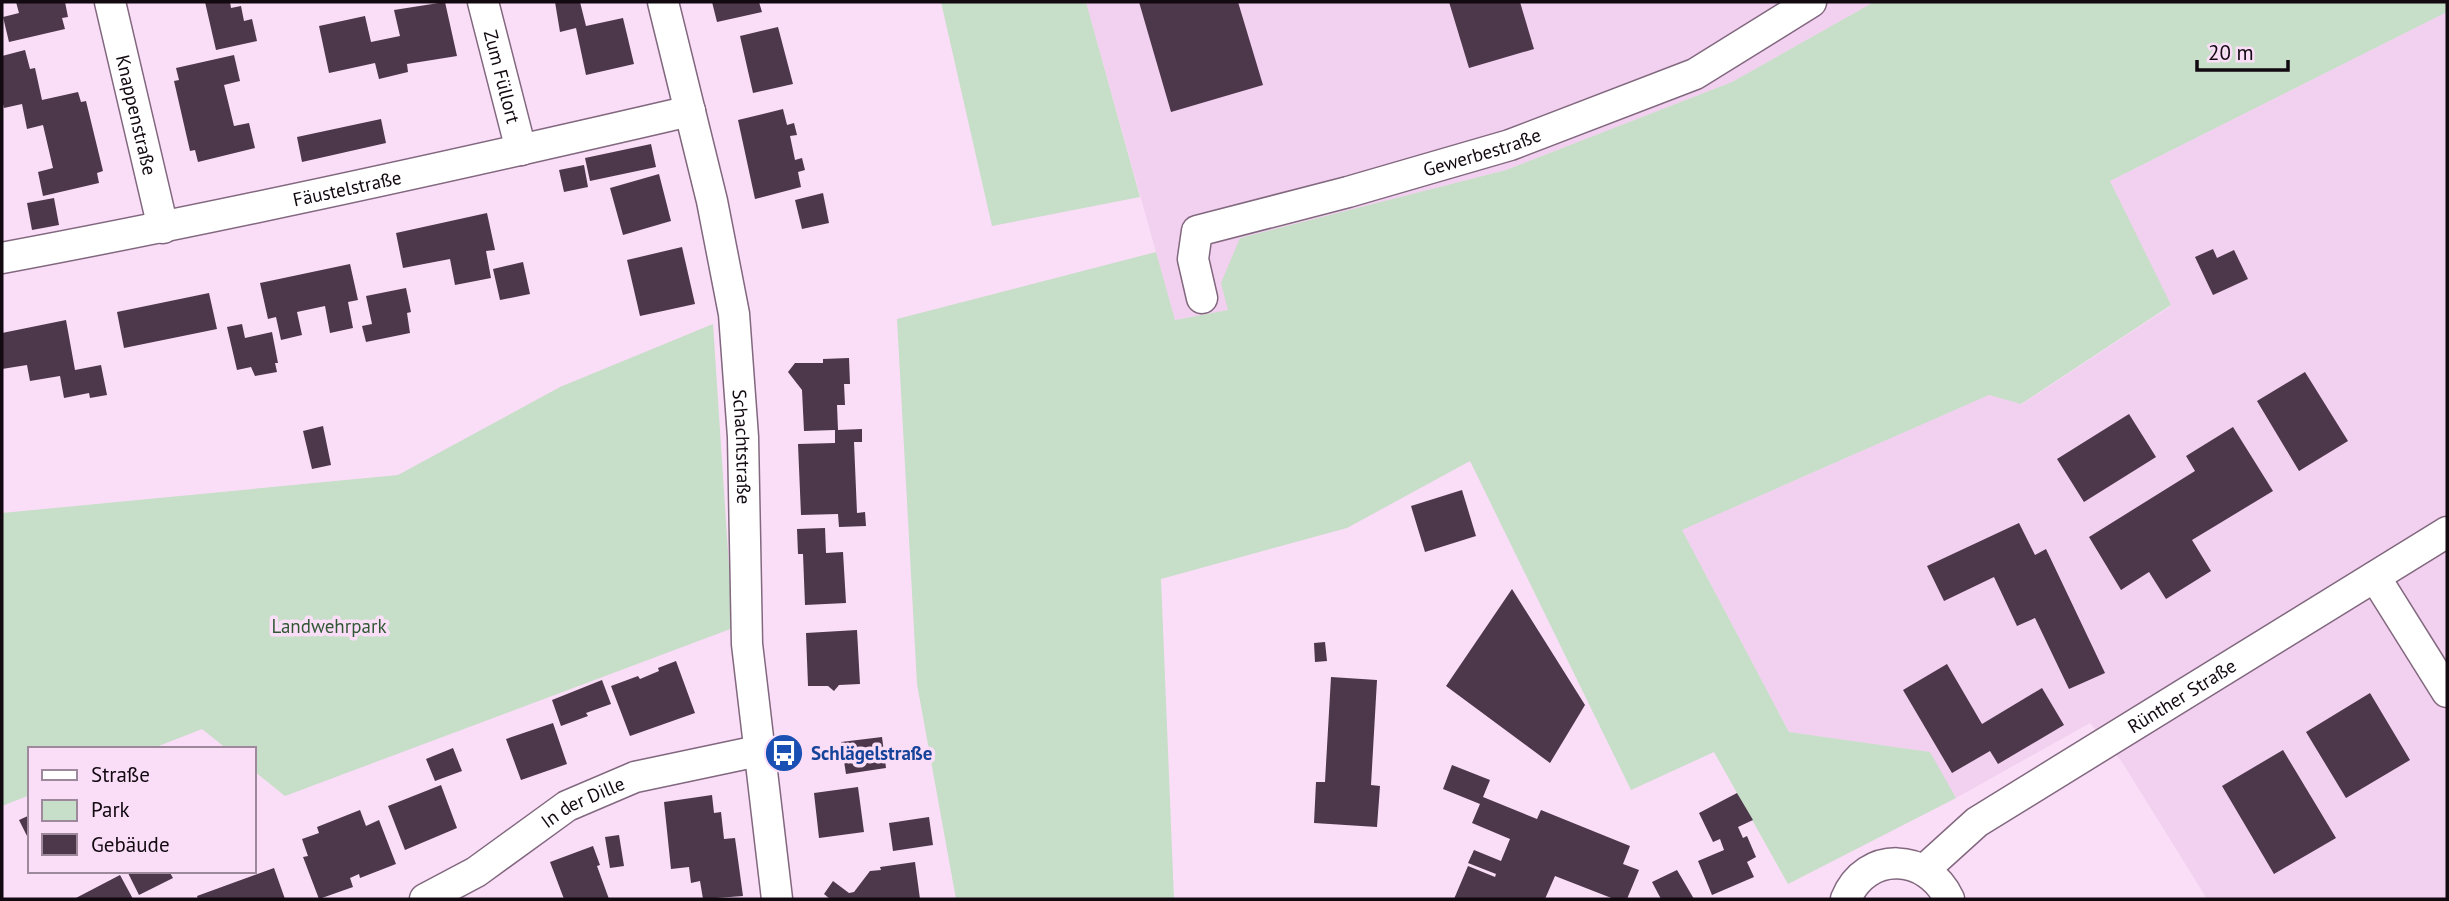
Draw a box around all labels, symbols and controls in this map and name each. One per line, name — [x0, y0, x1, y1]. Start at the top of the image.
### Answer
street label: Zum Füllort — [479, 27, 526, 126]
scale bar — [2197, 28, 2288, 72]
text: 20 m — [2208, 39, 2254, 66]
street label: Knappenstraße — [111, 52, 162, 177]
street label: Gewerbestraße — [1420, 122, 1544, 182]
street label: Fäustelstraße — [291, 165, 403, 211]
street label: Schachtstraße — [728, 388, 756, 504]
park label: Landwehrpark — [271, 614, 387, 638]
street label: Rünther Straße — [2123, 653, 2240, 738]
bus stop icon: Schlägelstraße — [763, 732, 805, 774]
place label: Schlägelstraße — [811, 741, 932, 765]
legend — [28, 747, 256, 873]
text: Straße — [91, 761, 150, 788]
street label: In der Dille — [536, 771, 628, 833]
text: Park — [91, 796, 130, 823]
text: Gebäude — [91, 831, 170, 858]

